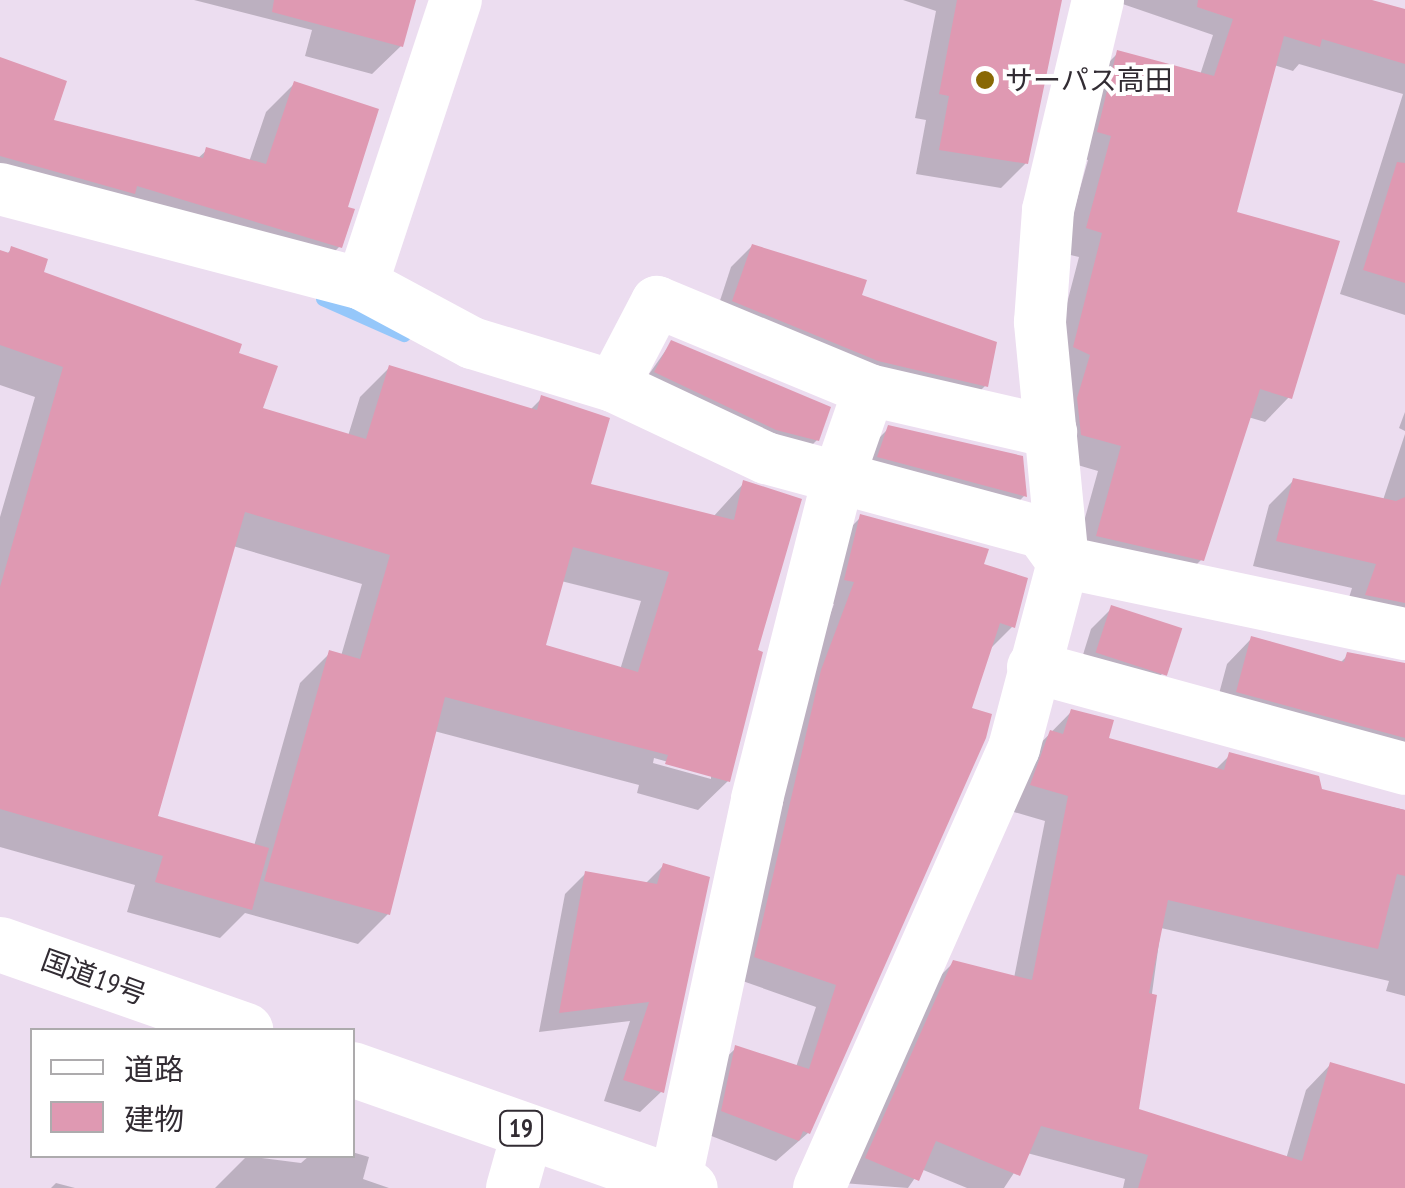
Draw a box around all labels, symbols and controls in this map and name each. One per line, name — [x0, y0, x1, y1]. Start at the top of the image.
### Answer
place label: サーパス高田 — [1005, 63, 1173, 97]
marker: サーパス高田 — [974, 69, 996, 91]
street label: 国道19号 — [37, 943, 151, 1011]
legend — [30, 1028, 355, 1158]
text: 道路 — [124, 1049, 184, 1088]
text: 建物 — [124, 1099, 184, 1138]
road number: 19 — [498, 1108, 544, 1148]

